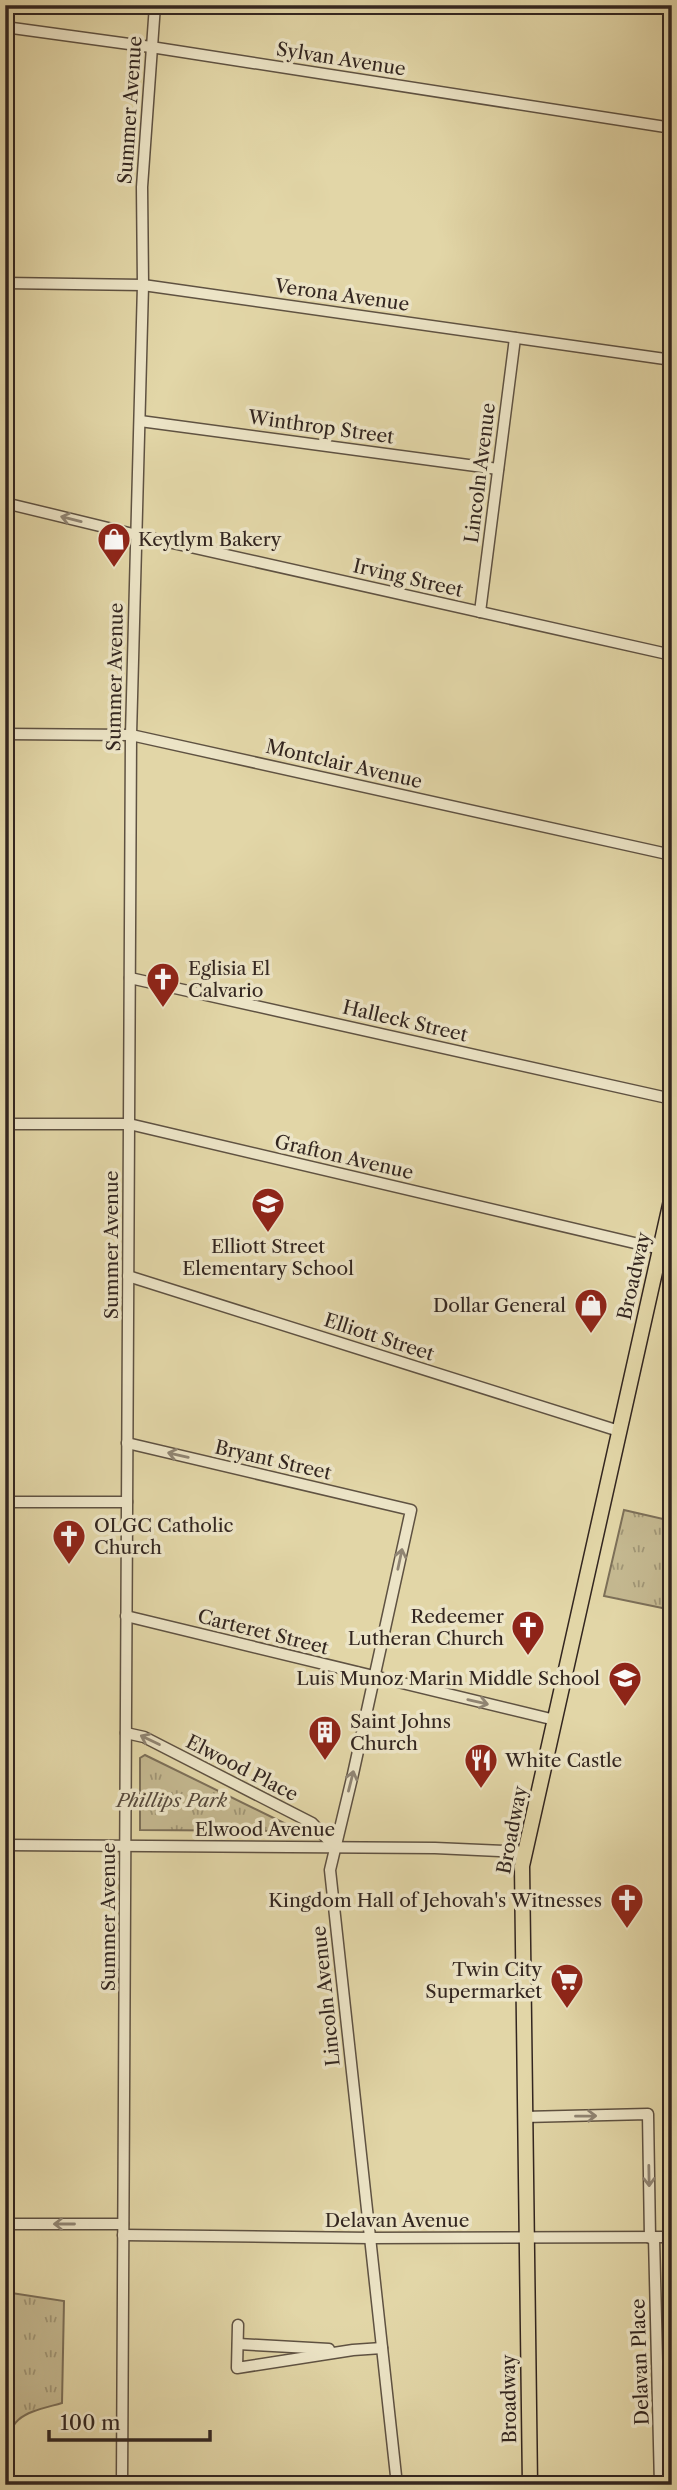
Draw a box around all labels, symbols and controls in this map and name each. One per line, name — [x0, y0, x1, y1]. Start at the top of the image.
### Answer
street label: Summer Avenue — [113, 35, 147, 185]
street label: Sylvan Avenue — [275, 37, 407, 81]
street label: Verona Avenue — [272, 274, 411, 316]
street label: Lincoln Avenue — [460, 402, 500, 544]
street label: Winthrop Street — [246, 405, 396, 449]
one-way arrow — [60, 512, 83, 525]
shop icon: Keytlym Bakery — [95, 520, 133, 569]
place label: Keytlym Bakery — [138, 528, 282, 551]
street label: Irving Street — [351, 554, 465, 602]
street label: Summer Avenue — [102, 603, 128, 751]
street label: Montclair Avenue — [264, 735, 424, 793]
place label: Eglisia El Calvario — [188, 957, 270, 1002]
church icon: Eglisia El Calvario — [144, 960, 182, 1009]
street label: Halleck Street — [340, 995, 470, 1047]
street label: Grafton Avenue — [272, 1130, 416, 1184]
street label: Summer Avenue — [100, 1171, 123, 1319]
school or university icon: Elliott Street Elementary School — [249, 1185, 287, 1234]
street label: Broadway — [613, 1229, 655, 1322]
place label: Elliott Street Elementary School — [182, 1235, 354, 1280]
shop icon: Dollar General — [572, 1286, 610, 1335]
place label: Dollar General — [433, 1294, 566, 1317]
street label: Elliott Street — [321, 1308, 437, 1366]
street label: Bryant Street — [213, 1435, 334, 1485]
one-way arrow — [167, 1448, 190, 1461]
place label: OLGC Catholic Church — [94, 1514, 233, 1559]
church icon: OLGC Catholic Church — [50, 1517, 88, 1566]
one-way arrow — [394, 1548, 408, 1571]
street label: Carteret Street — [195, 1605, 331, 1659]
place label: Redeemer Lutheran Church — [348, 1605, 504, 1650]
church icon: Redeemer Lutheran Church — [509, 1608, 547, 1657]
school or university icon: Luis Munoz Marin Middle School — [606, 1659, 644, 1708]
place label: Luis Munoz Marin Middle School — [296, 1667, 600, 1690]
one-way arrow — [466, 1696, 489, 1710]
place label: Saint Johns Church — [350, 1710, 451, 1755]
building icon: Saint Johns Church — [306, 1713, 344, 1762]
street label: Elwood Place — [182, 1730, 302, 1806]
one-way arrow — [140, 1733, 161, 1747]
restaurant icon: White Castle — [462, 1741, 500, 1790]
place label: White Castle — [504, 1749, 622, 1772]
one-way arrow — [345, 1770, 359, 1793]
street label: Broadway — [492, 1784, 532, 1876]
park label: Phillips Park — [115, 1789, 228, 1812]
street label: Elwood Avenue — [195, 1818, 335, 1841]
street label: Summer Avenue — [97, 1843, 120, 1991]
church icon: Kingdom Hall of Jehovah's Witnesses — [608, 1881, 646, 1930]
place label: Kingdom Hall of Jehovah's Witnesses — [268, 1889, 602, 1912]
street label: Lincoln Avenue — [307, 1925, 345, 2067]
place label: Twin City Supermarket — [425, 1958, 542, 2003]
supermarket icon: Twin City Supermarket — [548, 1961, 586, 2010]
one-way arrow — [574, 2109, 597, 2122]
one-way arrow — [642, 2164, 656, 2187]
street label: Delavan Avenue — [325, 2209, 469, 2232]
one-way arrow — [53, 2217, 76, 2231]
street label: Delavan Place — [626, 2298, 654, 2426]
street label: Broadway — [497, 2354, 521, 2444]
scale bar — [49, 2399, 210, 2443]
text: 100 m — [60, 2410, 121, 2435]

